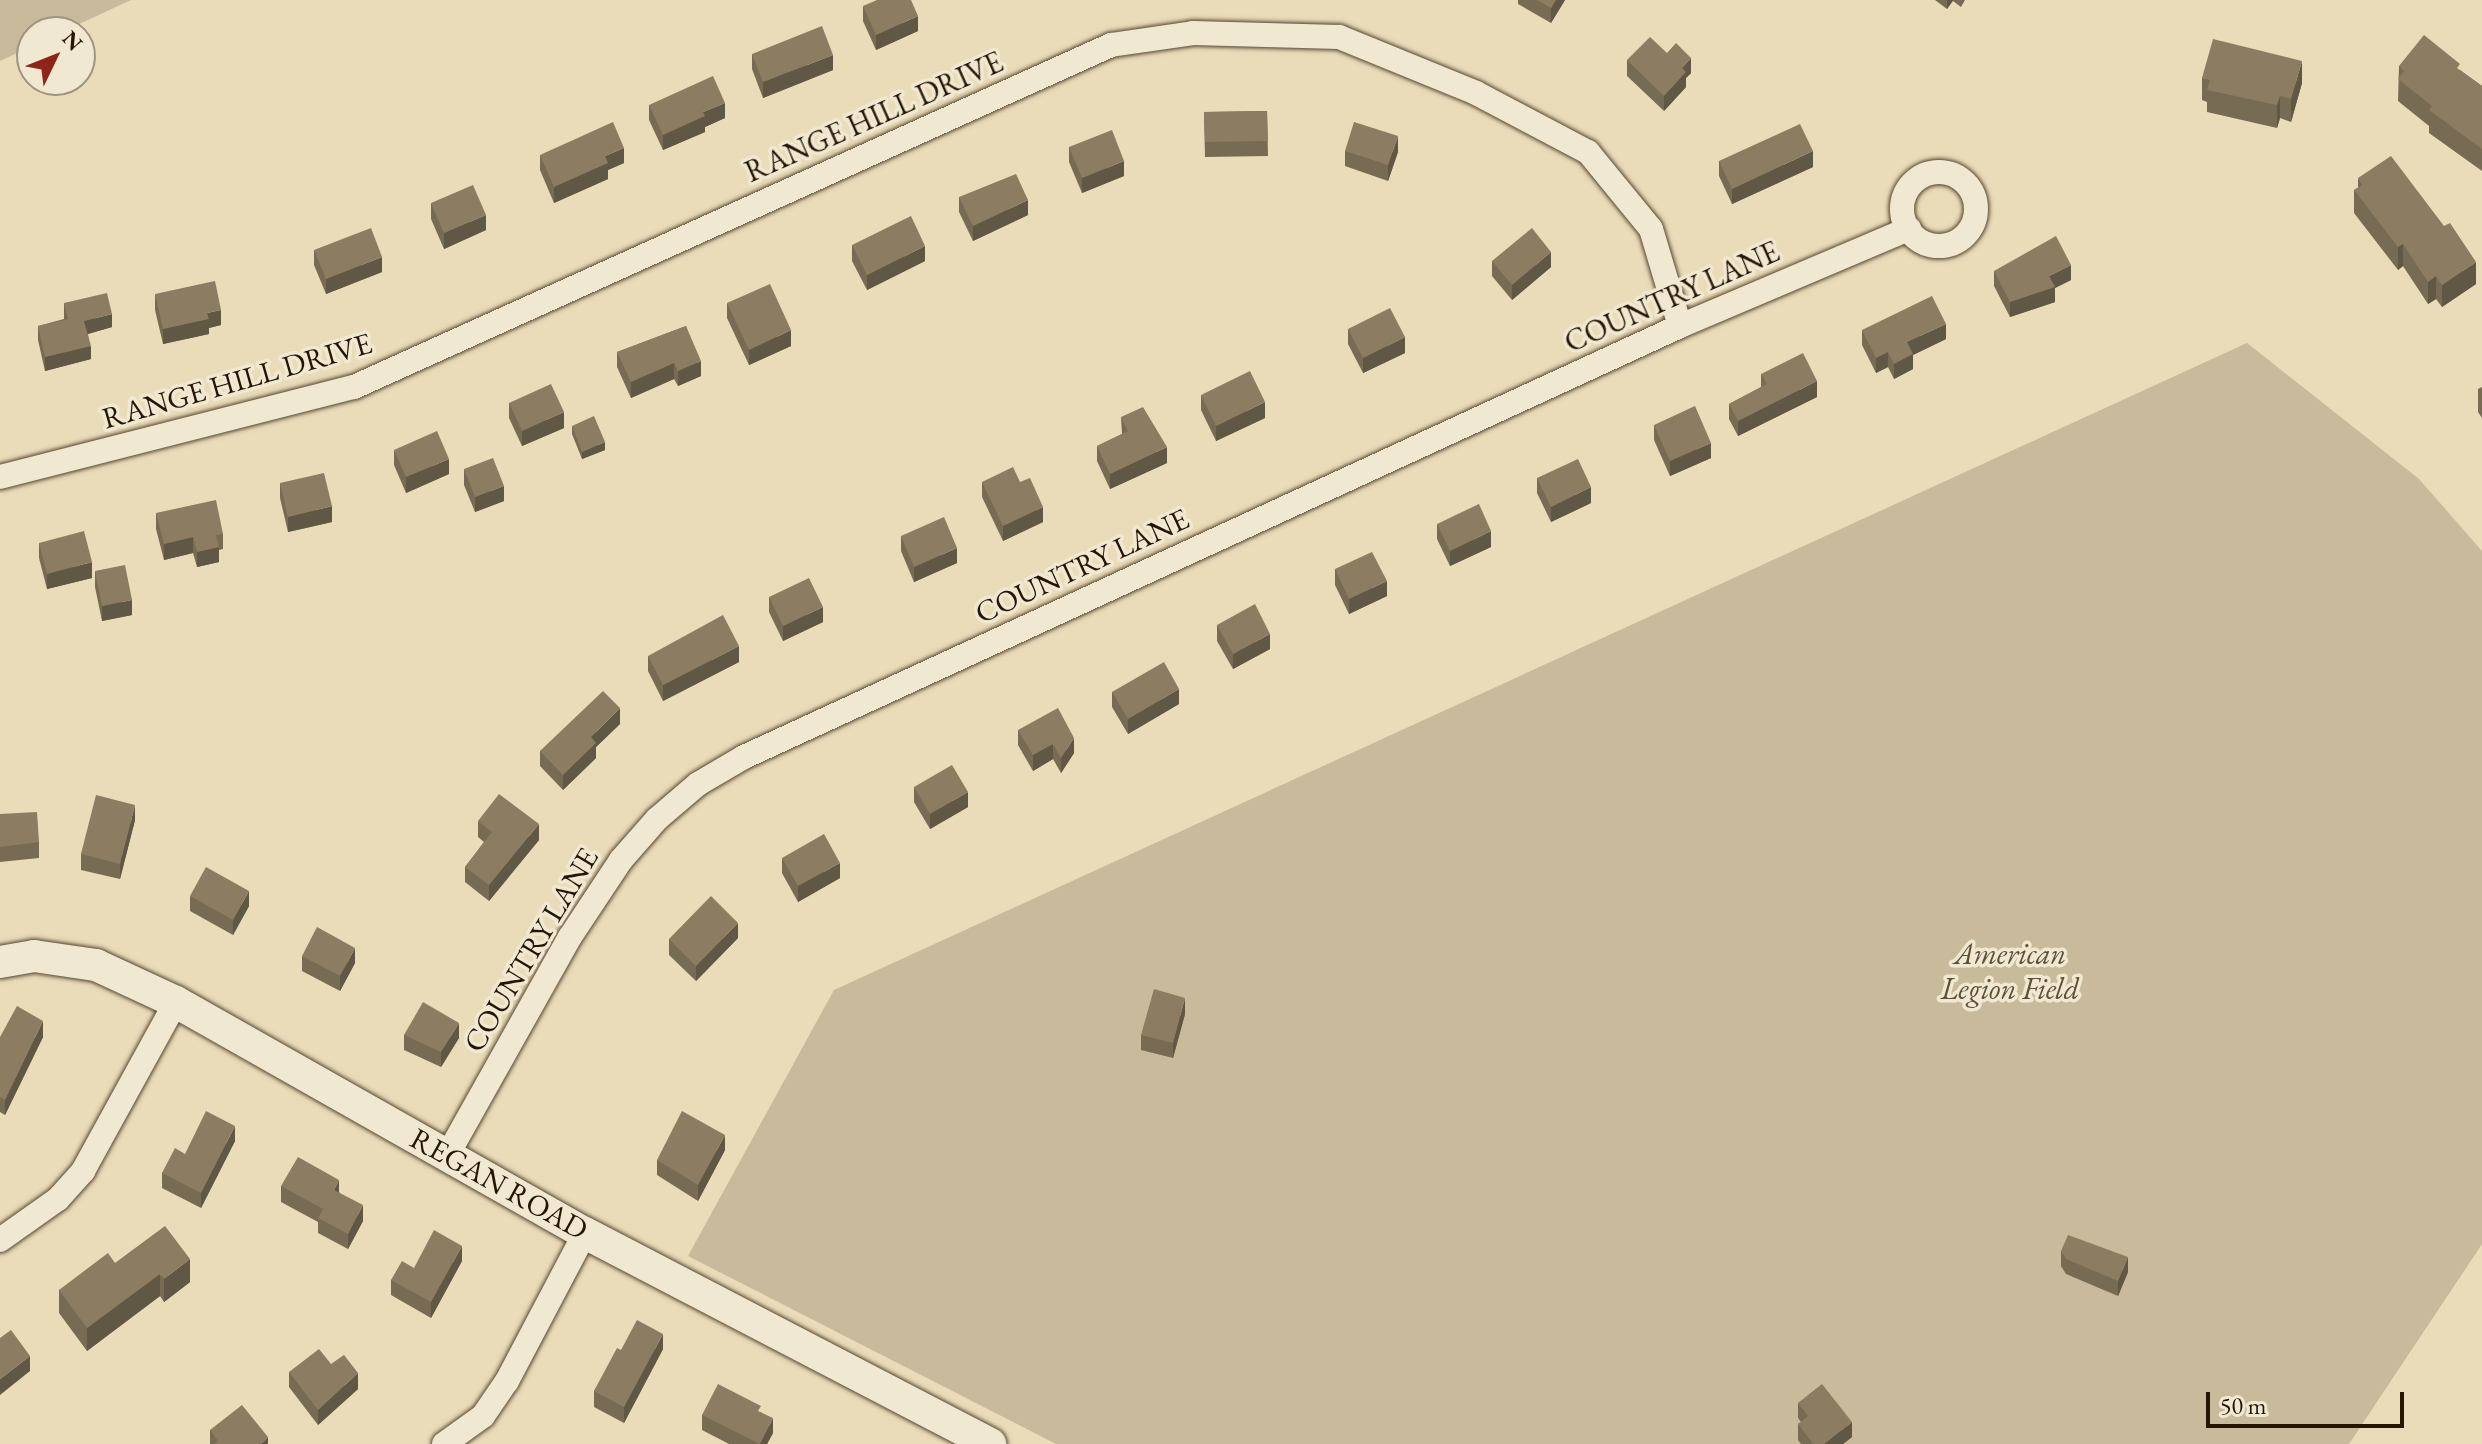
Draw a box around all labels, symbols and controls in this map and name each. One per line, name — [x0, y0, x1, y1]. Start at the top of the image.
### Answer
north arrow — [16, 16, 96, 96]
text: N — [56, 24, 89, 57]
street label: RANGE HILL DRIVE — [739, 44, 1009, 190]
street label: COUNTRY LANE — [1559, 233, 1785, 361]
street label: RANGE HILL DRIVE — [98, 325, 376, 437]
street label: COUNTRY LANE — [969, 501, 1195, 631]
street label: COUNTRY LANE — [456, 842, 606, 1058]
park label: American Legion Field — [1941, 936, 2079, 1006]
street label: REGAN ROAD — [404, 1120, 594, 1248]
scale bar — [2210, 1376, 2408, 1426]
text: 50 m — [2220, 1390, 2267, 1421]

